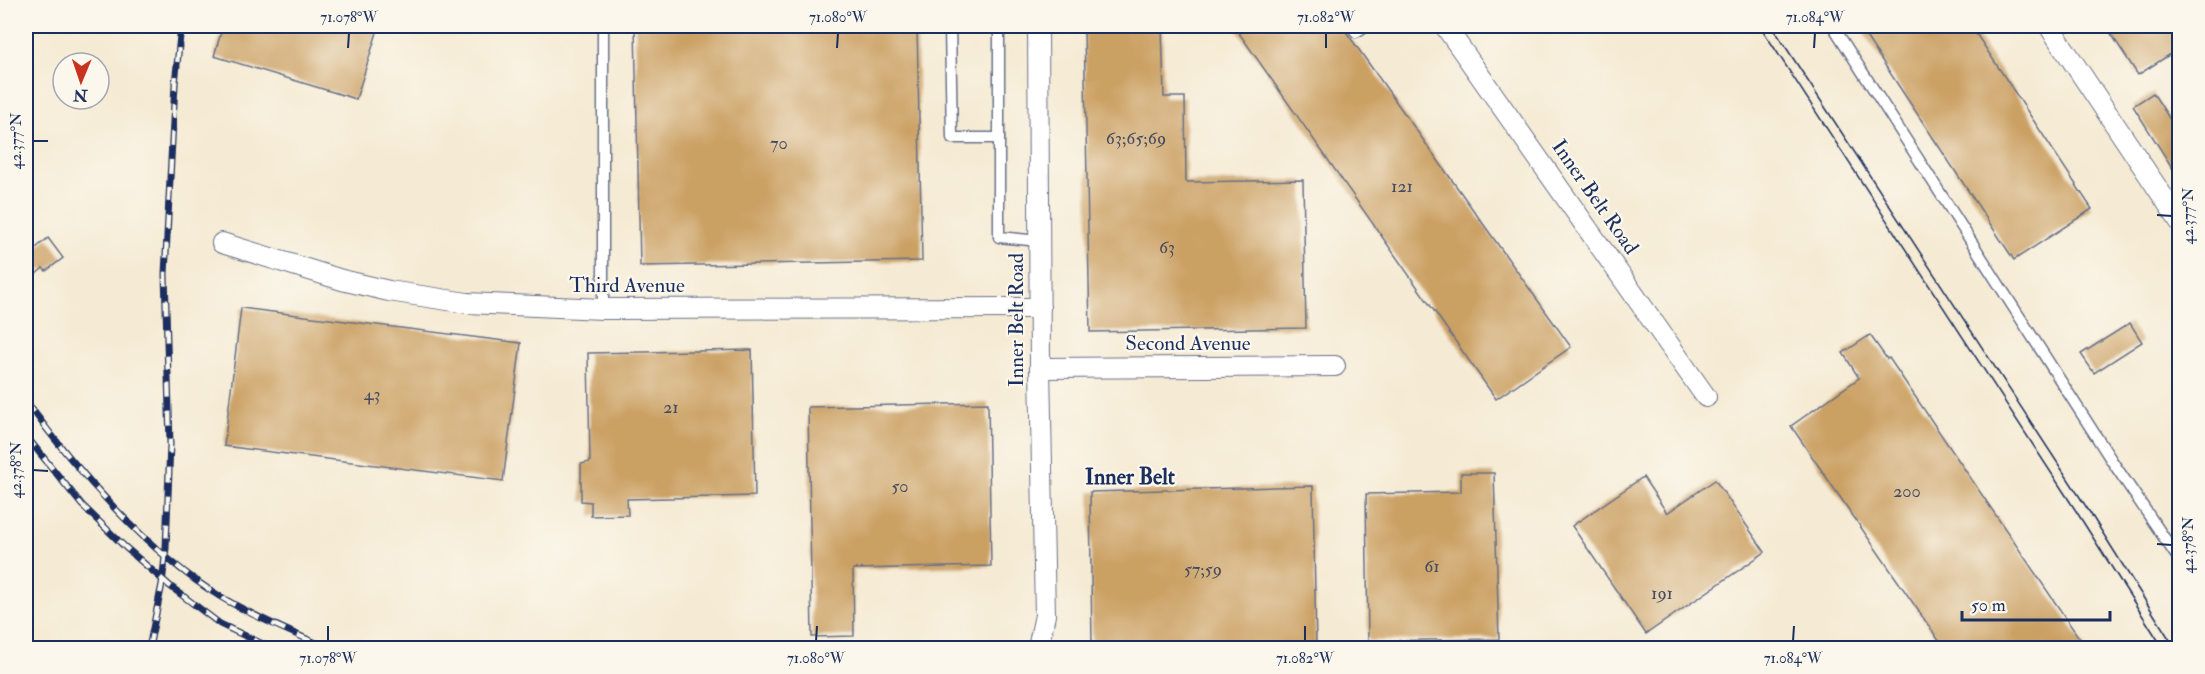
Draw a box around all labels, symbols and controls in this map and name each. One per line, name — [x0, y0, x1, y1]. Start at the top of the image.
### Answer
text: 71.078°W — [320, 8, 378, 27]
text: 71.080°W — [809, 8, 868, 27]
text: 71.082°W — [1297, 8, 1356, 27]
text: 71.084°W — [1786, 8, 1845, 27]
north arrow — [51, 51, 111, 111]
text: N — [72, 85, 89, 105]
text: 42.377°N — [7, 112, 26, 169]
house number: 63;65;69 — [1106, 127, 1166, 150]
house number: 70 — [770, 132, 788, 155]
street label: Inner Belt Road — [1545, 134, 1645, 260]
house number: 121 — [1391, 175, 1413, 198]
text: 42.377°N — [2179, 187, 2198, 244]
house number: 63 — [1159, 236, 1175, 259]
street label: Inner Belt Road — [1003, 252, 1030, 387]
street label: Third Avenue — [569, 272, 685, 299]
street label: Second Avenue — [1125, 330, 1251, 357]
house number: 43 — [364, 383, 380, 406]
house number: 21 — [663, 396, 679, 419]
text: 42.378°N — [7, 441, 26, 499]
district label: Inner Belt — [1085, 463, 1176, 491]
house number: 50 — [892, 475, 908, 498]
house number: 200 — [1893, 480, 1921, 503]
text: 42.378°N — [2179, 516, 2198, 574]
house number: 61 — [1424, 555, 1440, 578]
house number: 57;59 — [1184, 558, 1222, 581]
house number: 191 — [1651, 582, 1673, 605]
scale bar — [1962, 584, 2110, 622]
text: 50 m — [1971, 594, 2006, 617]
text: 71.078°W — [299, 649, 357, 668]
text: 71.080°W — [787, 649, 846, 668]
text: 71.082°W — [1276, 649, 1335, 668]
text: 71.084°W — [1764, 649, 1823, 668]

